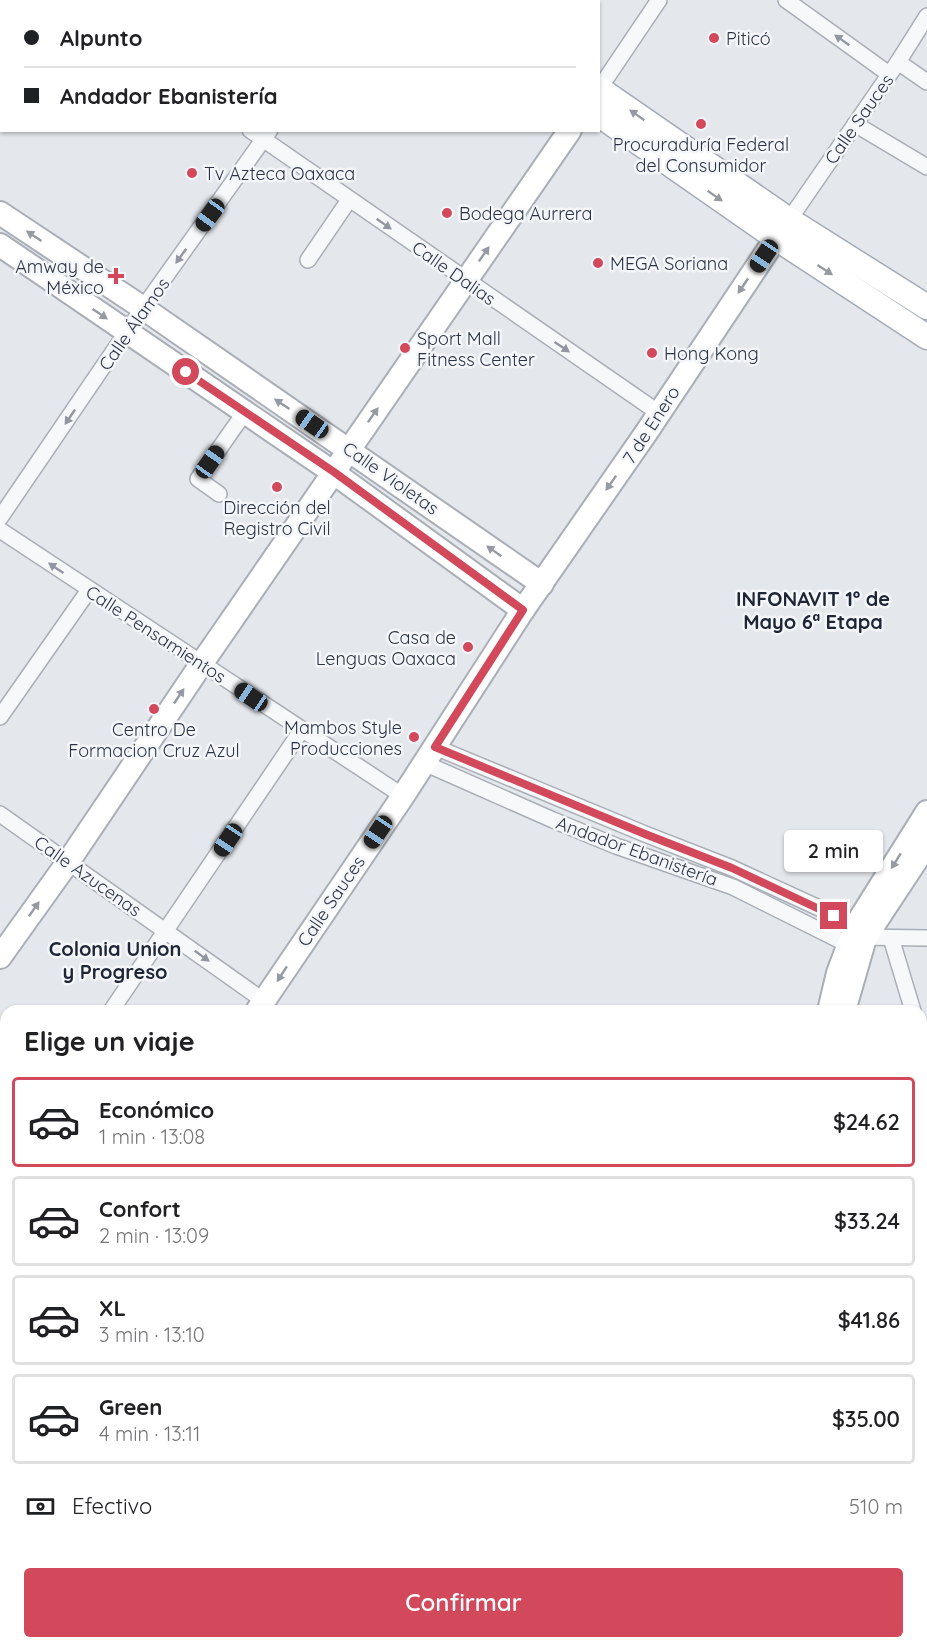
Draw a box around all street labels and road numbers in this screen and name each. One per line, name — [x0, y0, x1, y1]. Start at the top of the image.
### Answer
street label: Calle Sauces — [820, 69, 898, 169]
street label: Calle Dalias — [408, 236, 500, 310]
street label: Calle Álamos — [94, 273, 174, 375]
street label: 7 de Enero — [617, 382, 685, 468]
street label: Calle Violetas — [338, 436, 444, 520]
street label: Calle Pensamientos — [82, 580, 230, 688]
street label: Andador Ebanistería — [553, 811, 721, 891]
street label: Calle Azucenas — [30, 831, 146, 921]
street label: Calle Sauces — [292, 851, 370, 951]

